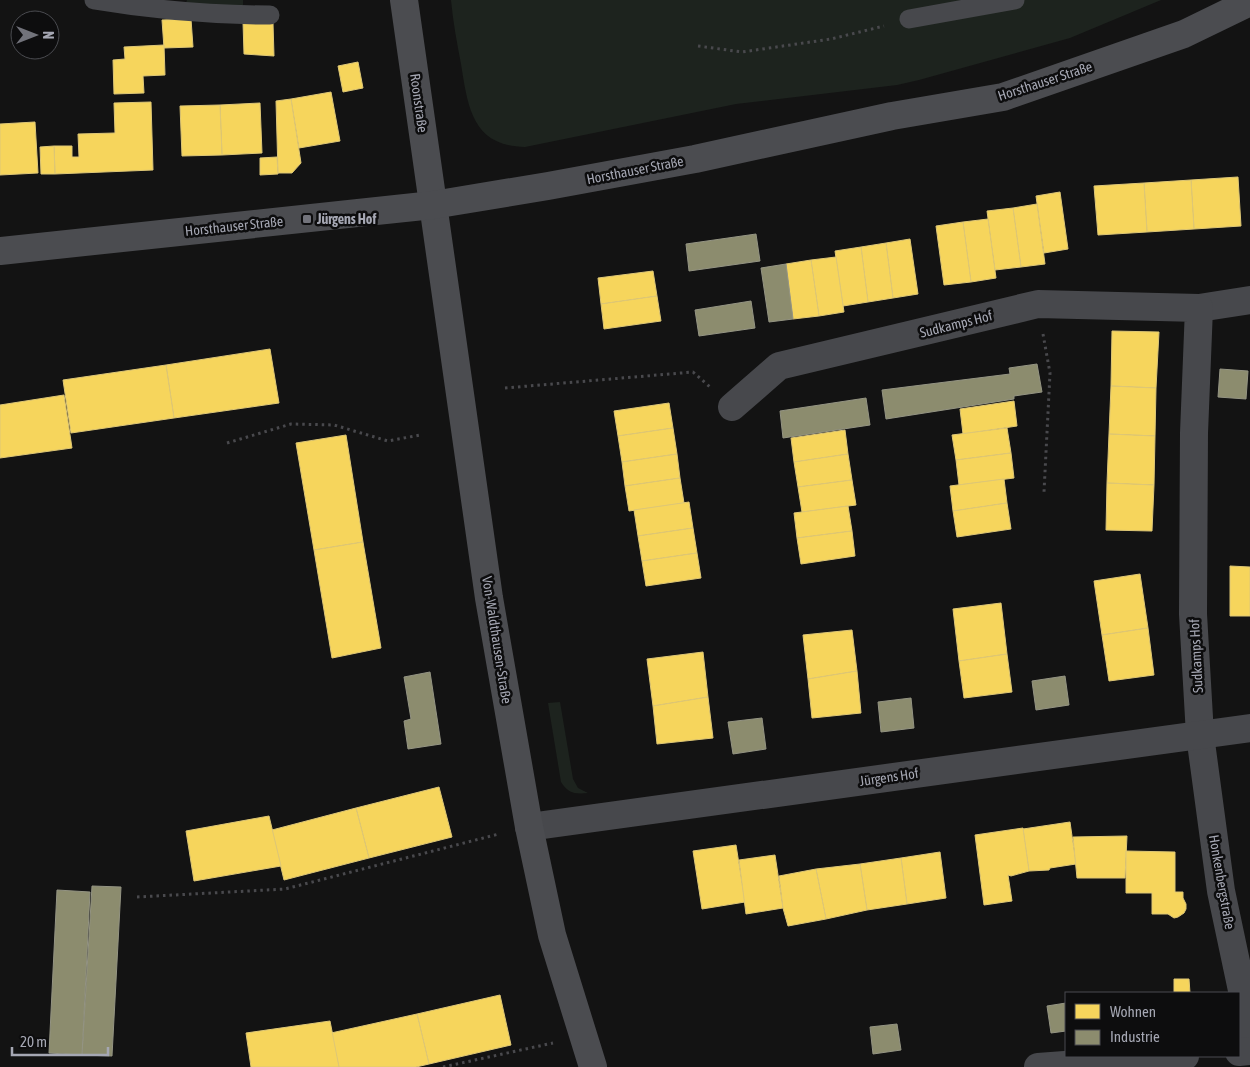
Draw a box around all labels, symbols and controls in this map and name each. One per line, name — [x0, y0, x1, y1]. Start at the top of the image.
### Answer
north arrow — [10, 10, 60, 60]
text: N — [40, 31, 56, 39]
street label: Horsthauser Straße — [996, 58, 1094, 104]
street label: Roonstraße — [407, 73, 431, 133]
street label: Horsthauser Straße — [585, 153, 685, 187]
place label: Jürgens Hof — [316, 211, 376, 227]
street label: Horsthauser Straße — [184, 213, 284, 239]
marker: Jürgens Hof — [301, 213, 313, 225]
street label: Sudkamps Hof — [918, 307, 994, 341]
street label: Von-Waldthausen-Straße — [479, 575, 515, 705]
street label: Sudkamps Hof — [1186, 618, 1206, 693]
street label: Jürgens Hof — [859, 765, 920, 789]
street label: Honkenbergstraße — [1206, 834, 1238, 930]
legend — [1065, 992, 1240, 1057]
text: Wohnen — [1110, 1003, 1156, 1020]
scale bar — [12, 1024, 109, 1056]
text: Industrie — [1110, 1028, 1160, 1045]
text: 20 m — [20, 1033, 47, 1050]

